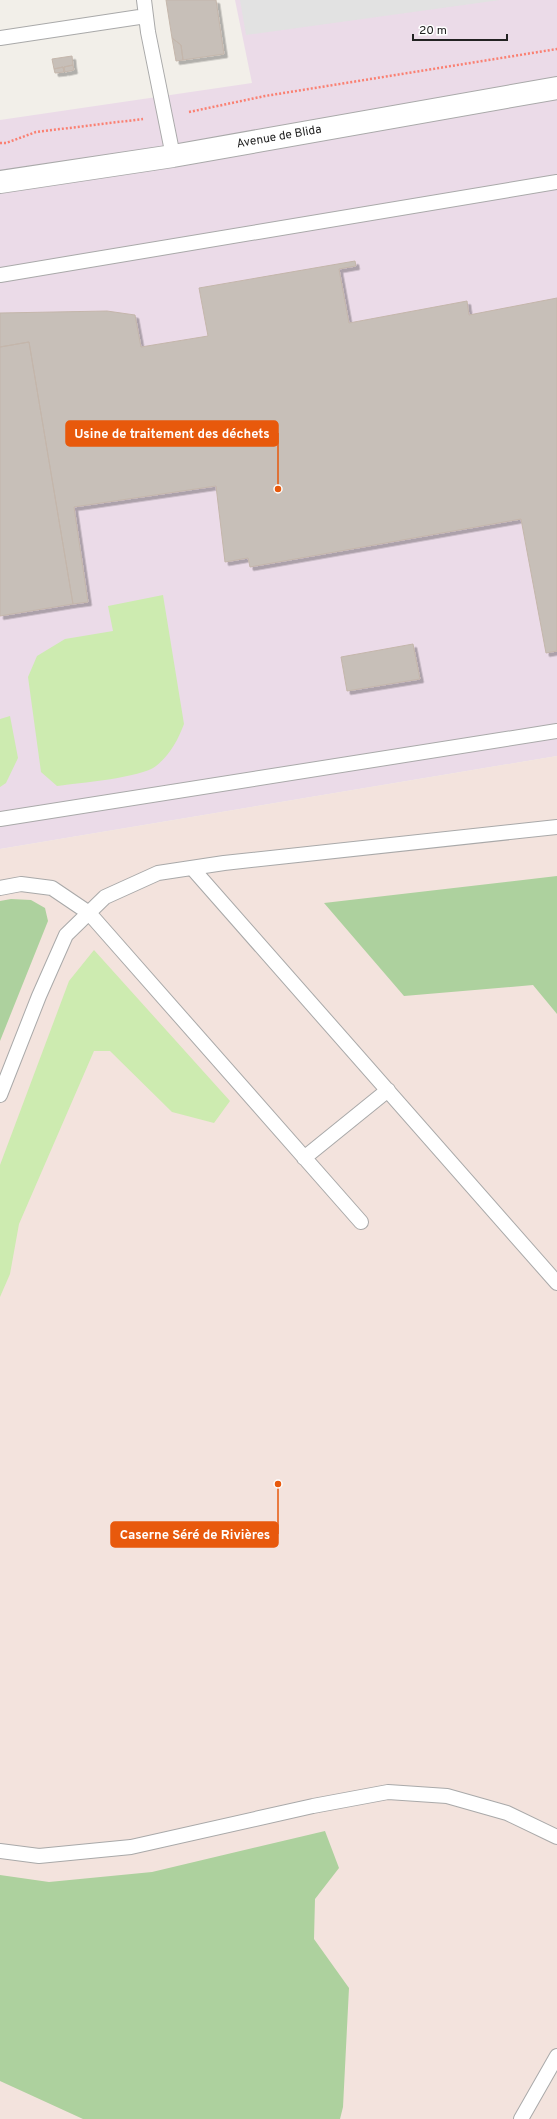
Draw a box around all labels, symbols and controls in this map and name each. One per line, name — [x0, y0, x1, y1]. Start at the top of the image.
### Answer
scale bar — [413, 16, 507, 42]
text: 20 m — [419, 23, 447, 39]
street label: Avenue de Blida — [235, 122, 323, 152]
callout: Usine de traitement des déchets — [66, 421, 278, 446]
text: Usine de traitement des déchets — [74, 427, 270, 443]
callout: Caserne Séré de Rivières — [111, 1522, 278, 1547]
text: Caserne Séré de Rivières — [120, 1528, 270, 1544]

